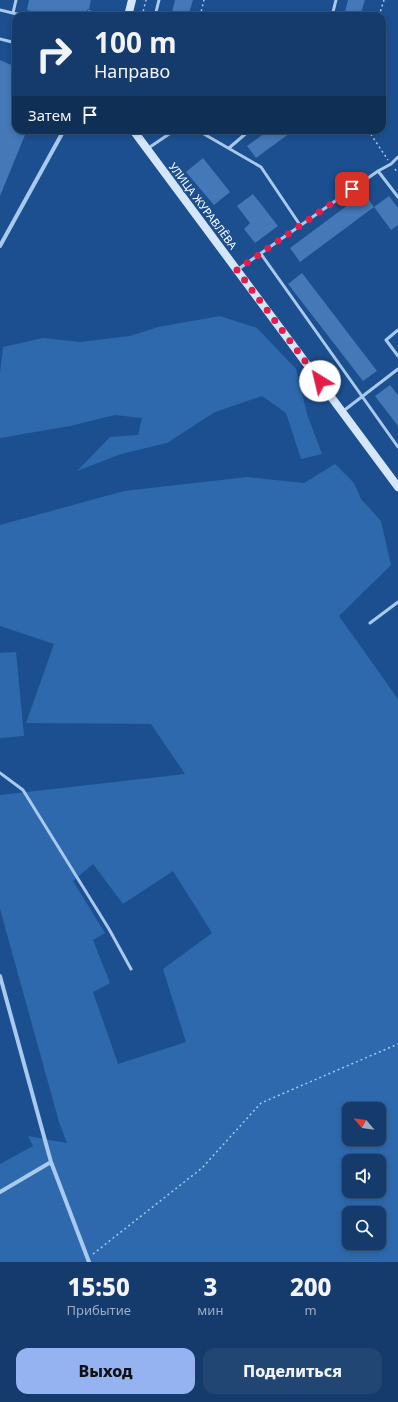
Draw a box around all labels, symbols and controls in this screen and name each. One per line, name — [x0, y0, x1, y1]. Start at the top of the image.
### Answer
text: 100 m — [94, 23, 177, 61]
icon: right — [28, 28, 80, 80]
text: Направо — [94, 59, 170, 83]
icon: arrive — [79, 104, 101, 126]
text: Затем — [28, 105, 71, 125]
street label: УЛИЦА ЖУРАВЛЁВА — [166, 159, 242, 253]
pin — [335, 172, 369, 206]
icon: arrive — [341, 178, 363, 200]
position arrow — [299, 360, 341, 402]
north arrow — [342, 1102, 386, 1146]
map controls — [342, 1102, 386, 1250]
button: sound — [342, 1154, 386, 1198]
button: search — [342, 1206, 386, 1250]
text: 15:50 — [68, 1270, 130, 1303]
text: 3 — [203, 1270, 217, 1303]
text: 200 — [290, 1270, 332, 1303]
text: Прибытие — [66, 1301, 131, 1319]
text: мин — [197, 1301, 223, 1319]
text: m — [305, 1301, 317, 1319]
button: Выход — [16, 1348, 195, 1394]
button: Поделиться — [203, 1348, 382, 1394]

